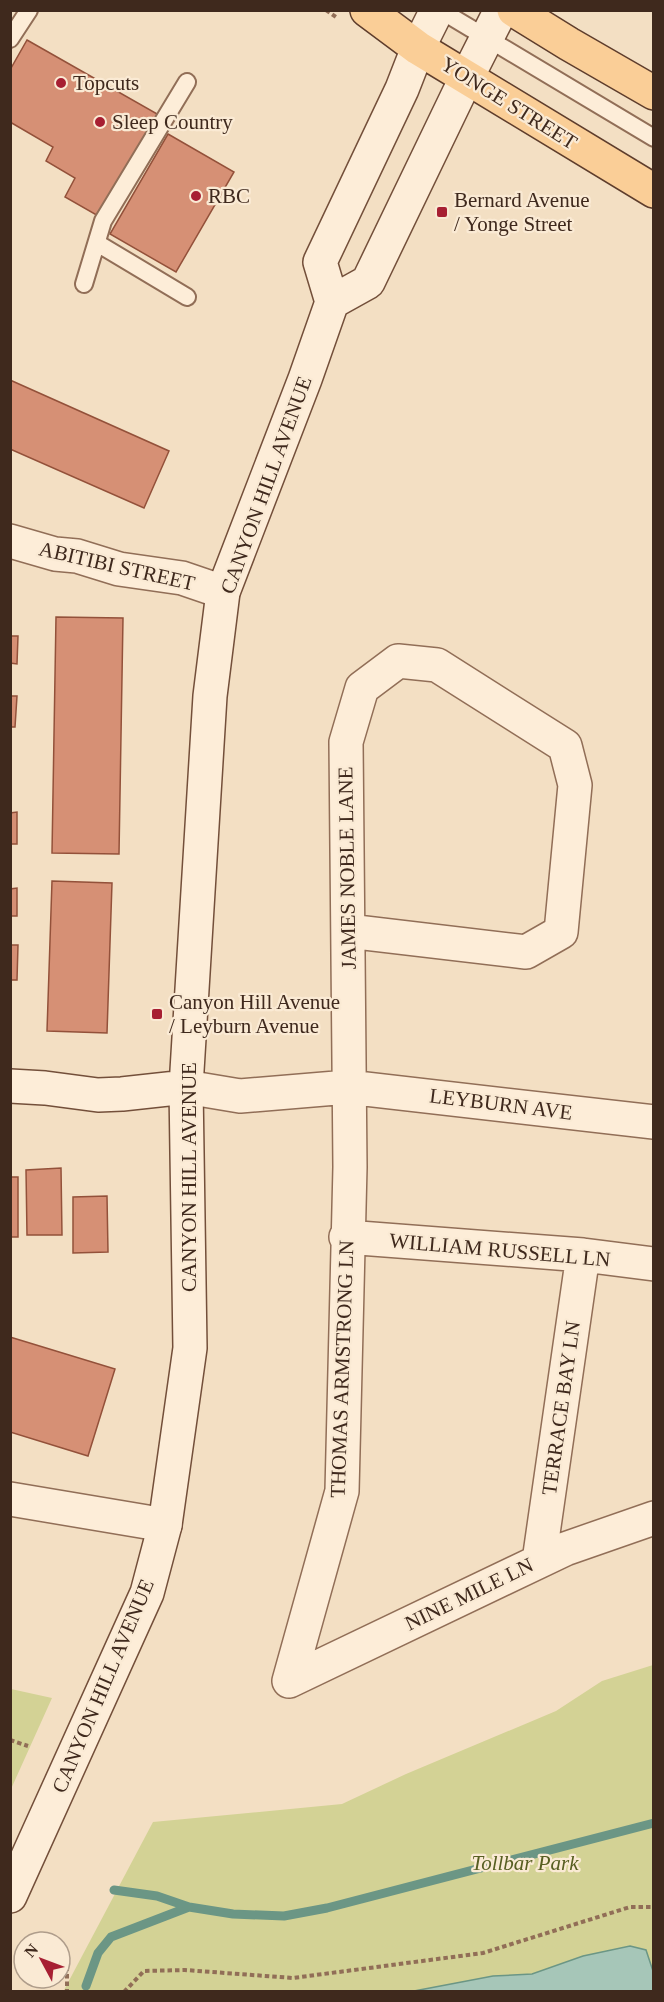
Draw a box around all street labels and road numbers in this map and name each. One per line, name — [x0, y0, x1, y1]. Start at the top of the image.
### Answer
street label: YONGE STREET — [437, 52, 582, 155]
street label: CANYON HILL AVENUE — [215, 373, 317, 597]
street label: ABITIBI STREET — [37, 536, 197, 596]
street label: JAMES NOBLE LANE — [333, 766, 361, 970]
street label: CANYON HILL AVENUE — [177, 1062, 201, 1292]
street label: LEYBURN AVE — [428, 1083, 574, 1125]
street label: WILLIAM RUSSELL LN — [388, 1228, 612, 1272]
street label: THOMAS ARMSTRONG LN — [326, 1240, 358, 1498]
street label: TERRACE BAY LN — [537, 1319, 585, 1497]
street label: NINE MILE LN — [401, 1553, 537, 1635]
street label: CANYON HILL AVENUE — [47, 1576, 159, 1796]

